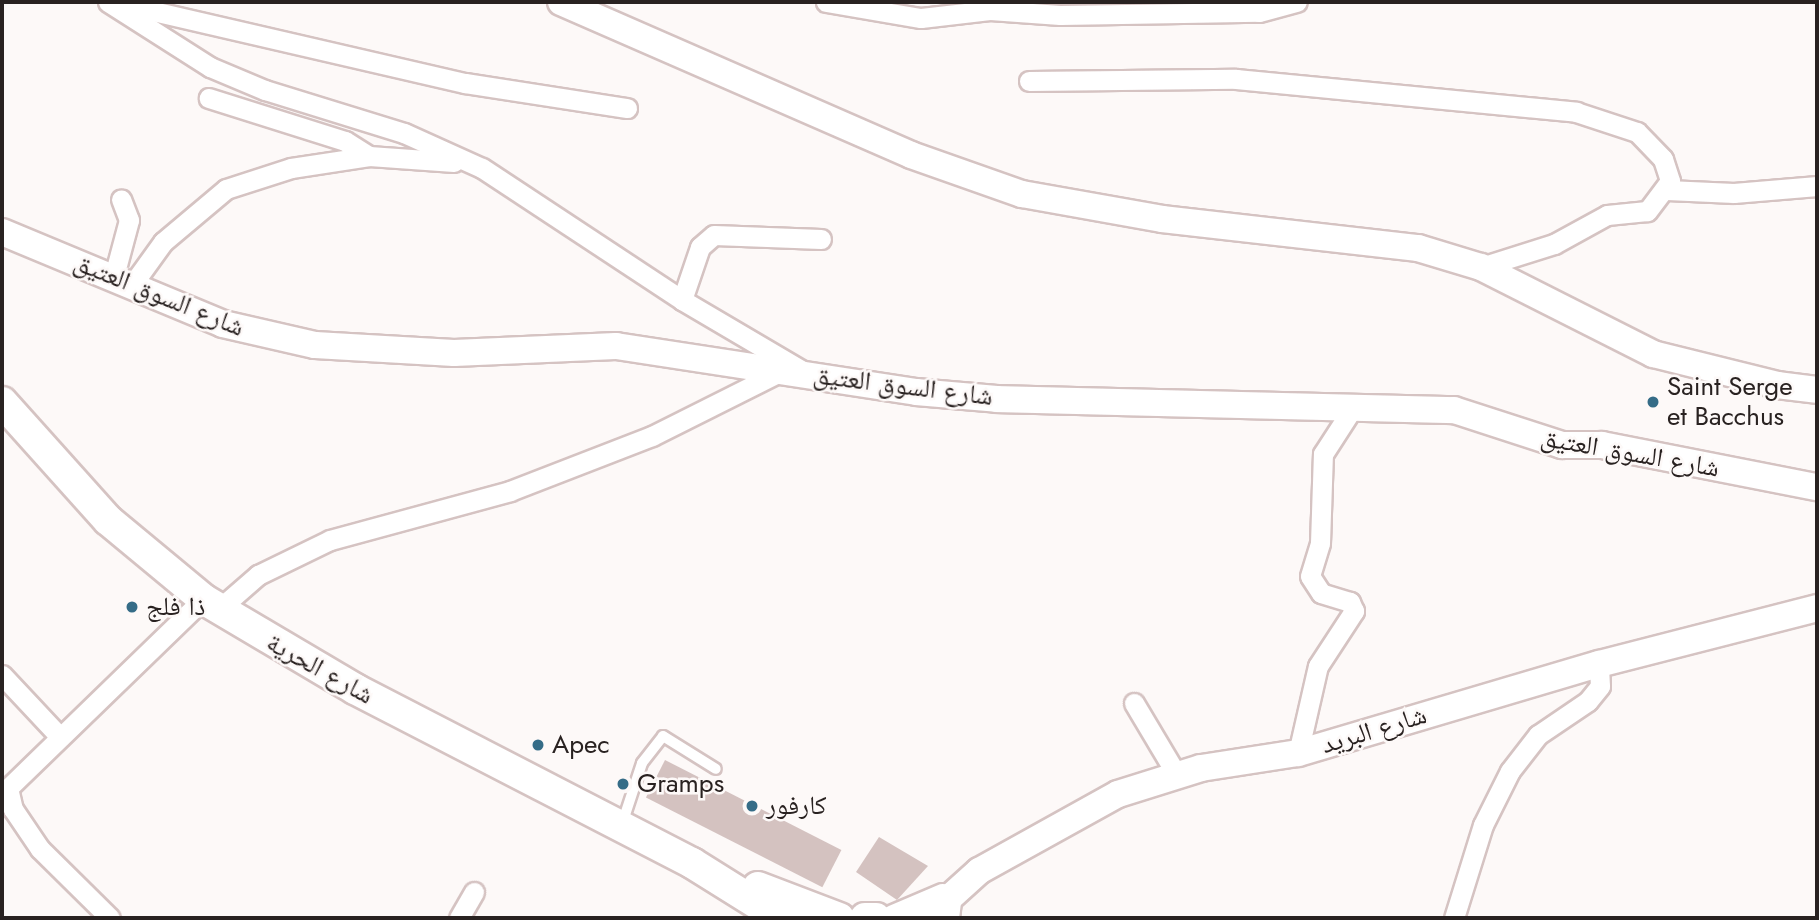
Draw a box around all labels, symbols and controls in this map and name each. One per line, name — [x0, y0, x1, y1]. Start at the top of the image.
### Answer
street label: شارع السوق العتيق — [69, 247, 249, 343]
street label: شارع السوق العتيق — [811, 359, 995, 413]
place label: Saint Serge et Bacchus — [1667, 371, 1793, 432]
marker: Saint Serge et Bacchus — [1645, 394, 1661, 410]
street label: شارع السوق العتيق — [1538, 422, 1722, 484]
place label: ذا فلج — [146, 591, 205, 623]
marker: ذا فلج — [124, 599, 140, 615]
street label: شارع الحرية — [261, 627, 379, 711]
street label: شارع البريد — [1318, 699, 1430, 761]
place label: Apec — [552, 729, 610, 761]
marker: Apec — [530, 737, 546, 753]
place label: Gramps — [637, 768, 724, 800]
marker: Gramps — [615, 776, 631, 792]
place label: كارفور — [766, 790, 827, 822]
marker: كارفور — [744, 798, 760, 814]

